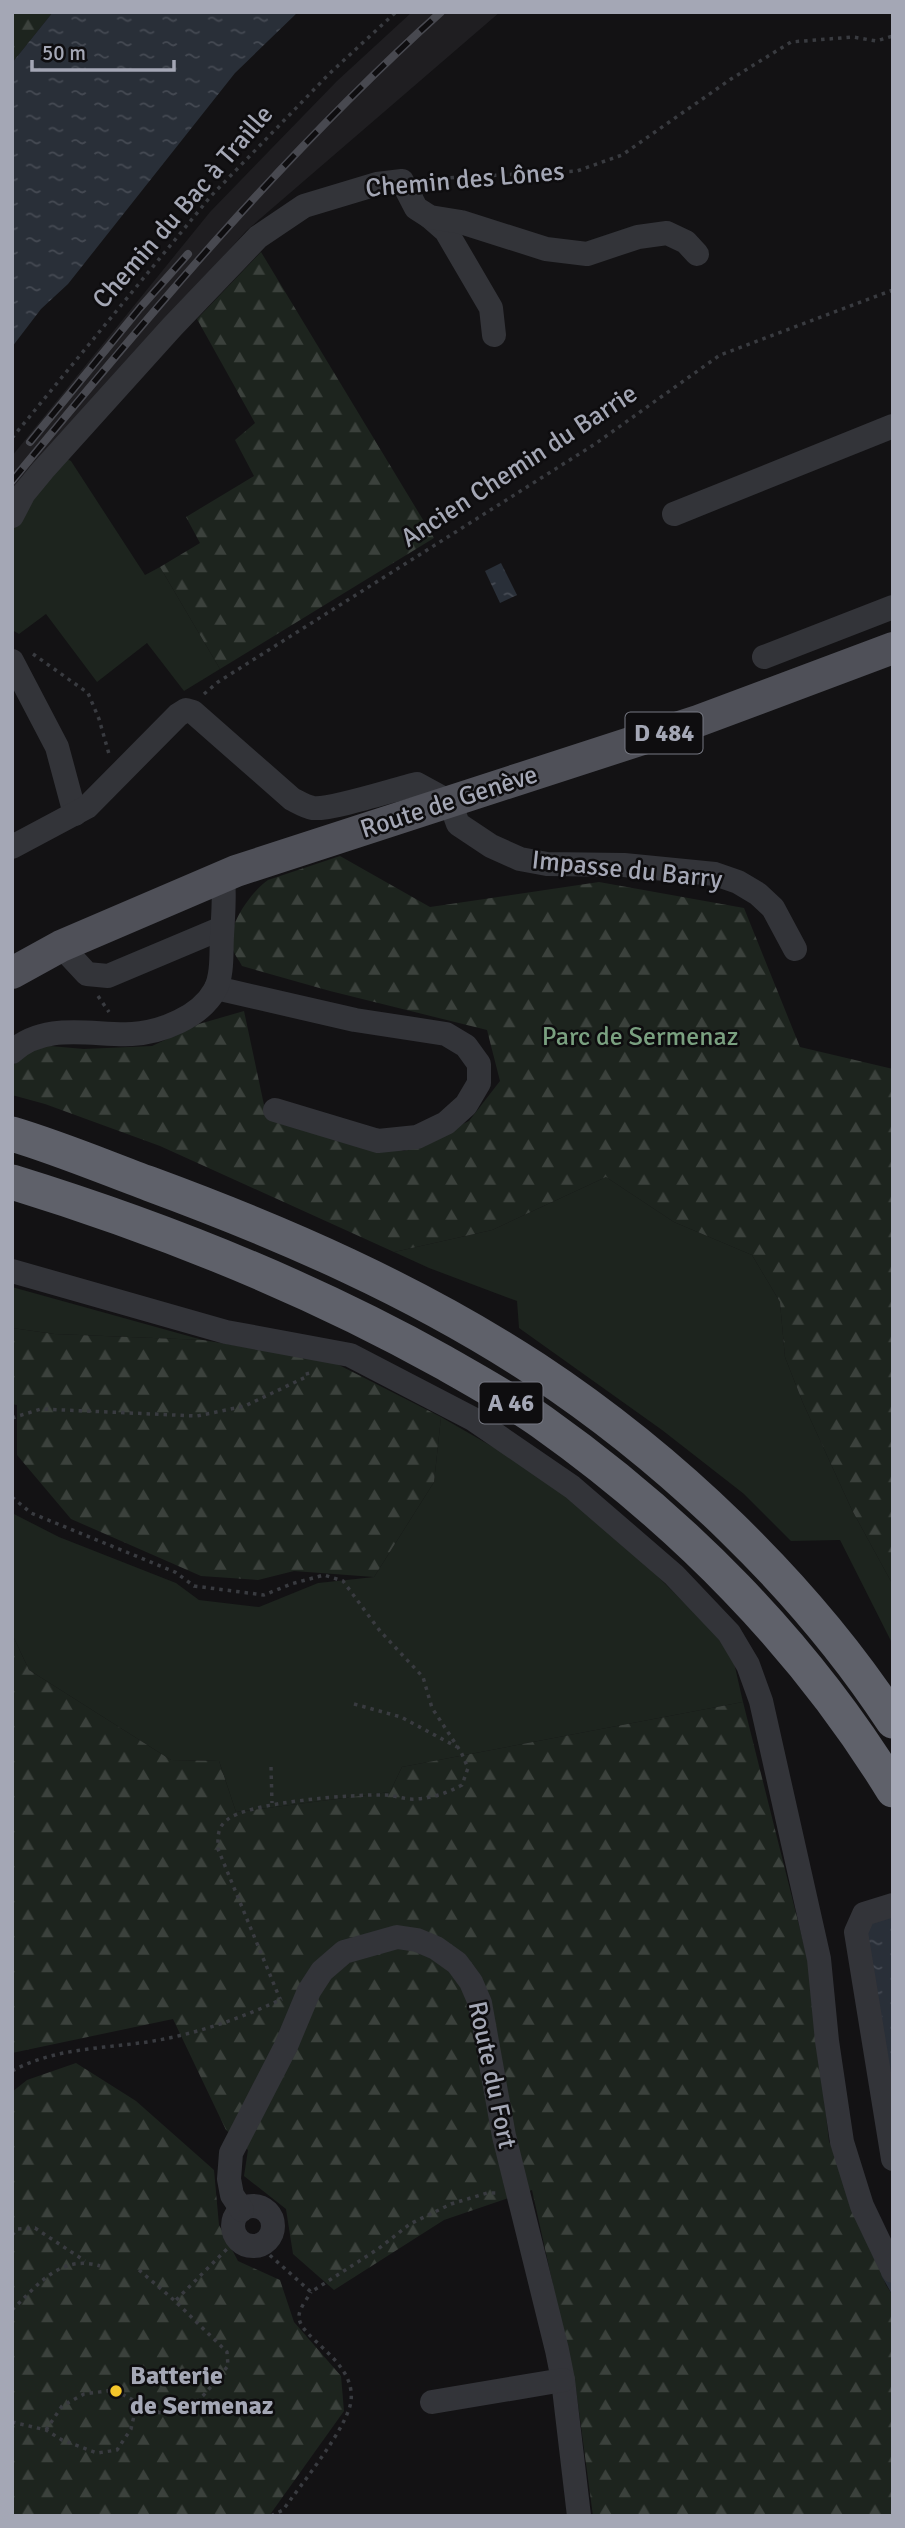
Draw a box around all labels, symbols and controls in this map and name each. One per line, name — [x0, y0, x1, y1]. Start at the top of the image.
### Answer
scale bar — [32, 28, 173, 72]
text: 50 m — [42, 40, 86, 66]
street label: Chemin du Bac à Traille — [86, 99, 280, 315]
street label: Chemin des Lônes — [364, 155, 566, 205]
street label: Ancien Chemin du Barrie — [395, 378, 643, 554]
road number: D 484 — [626, 712, 702, 754]
street label: Route de Genève — [356, 758, 542, 846]
street label: Impasse du Barry — [530, 844, 724, 896]
park label: Parc de Sermenaz — [542, 1021, 738, 1053]
road number: A 46 — [480, 1382, 542, 1423]
street label: Route du Fort — [461, 1998, 523, 2152]
place label: Batterie de Sermenaz — [130, 2360, 274, 2422]
marker: Batterie de Sermenaz — [108, 2383, 124, 2399]

